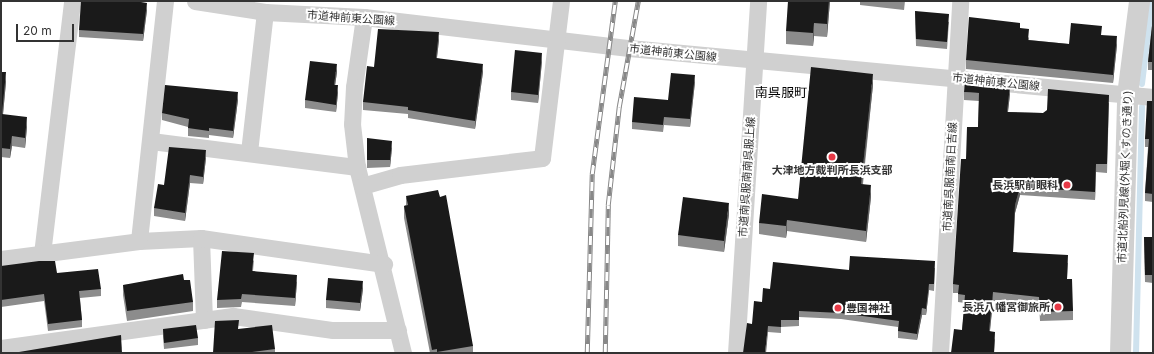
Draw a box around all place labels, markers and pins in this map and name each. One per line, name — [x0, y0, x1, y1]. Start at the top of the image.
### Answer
marker: 大津地方裁判所長浜支部 — [827, 152, 837, 162]
place label: 大津地方裁判所長浜支部 — [772, 163, 892, 177]
place label: 長浜駅前眼科 — [992, 178, 1058, 192]
marker: 長浜駅前眼科 — [1061, 179, 1073, 191]
place label: 長浜八幡宮御旅所 — [962, 300, 1050, 314]
place label: 豊国神社 — [846, 301, 890, 315]
marker: 長浜八幡宮御旅所 — [1053, 302, 1063, 312]
marker: 豊国神社 — [833, 303, 843, 313]

